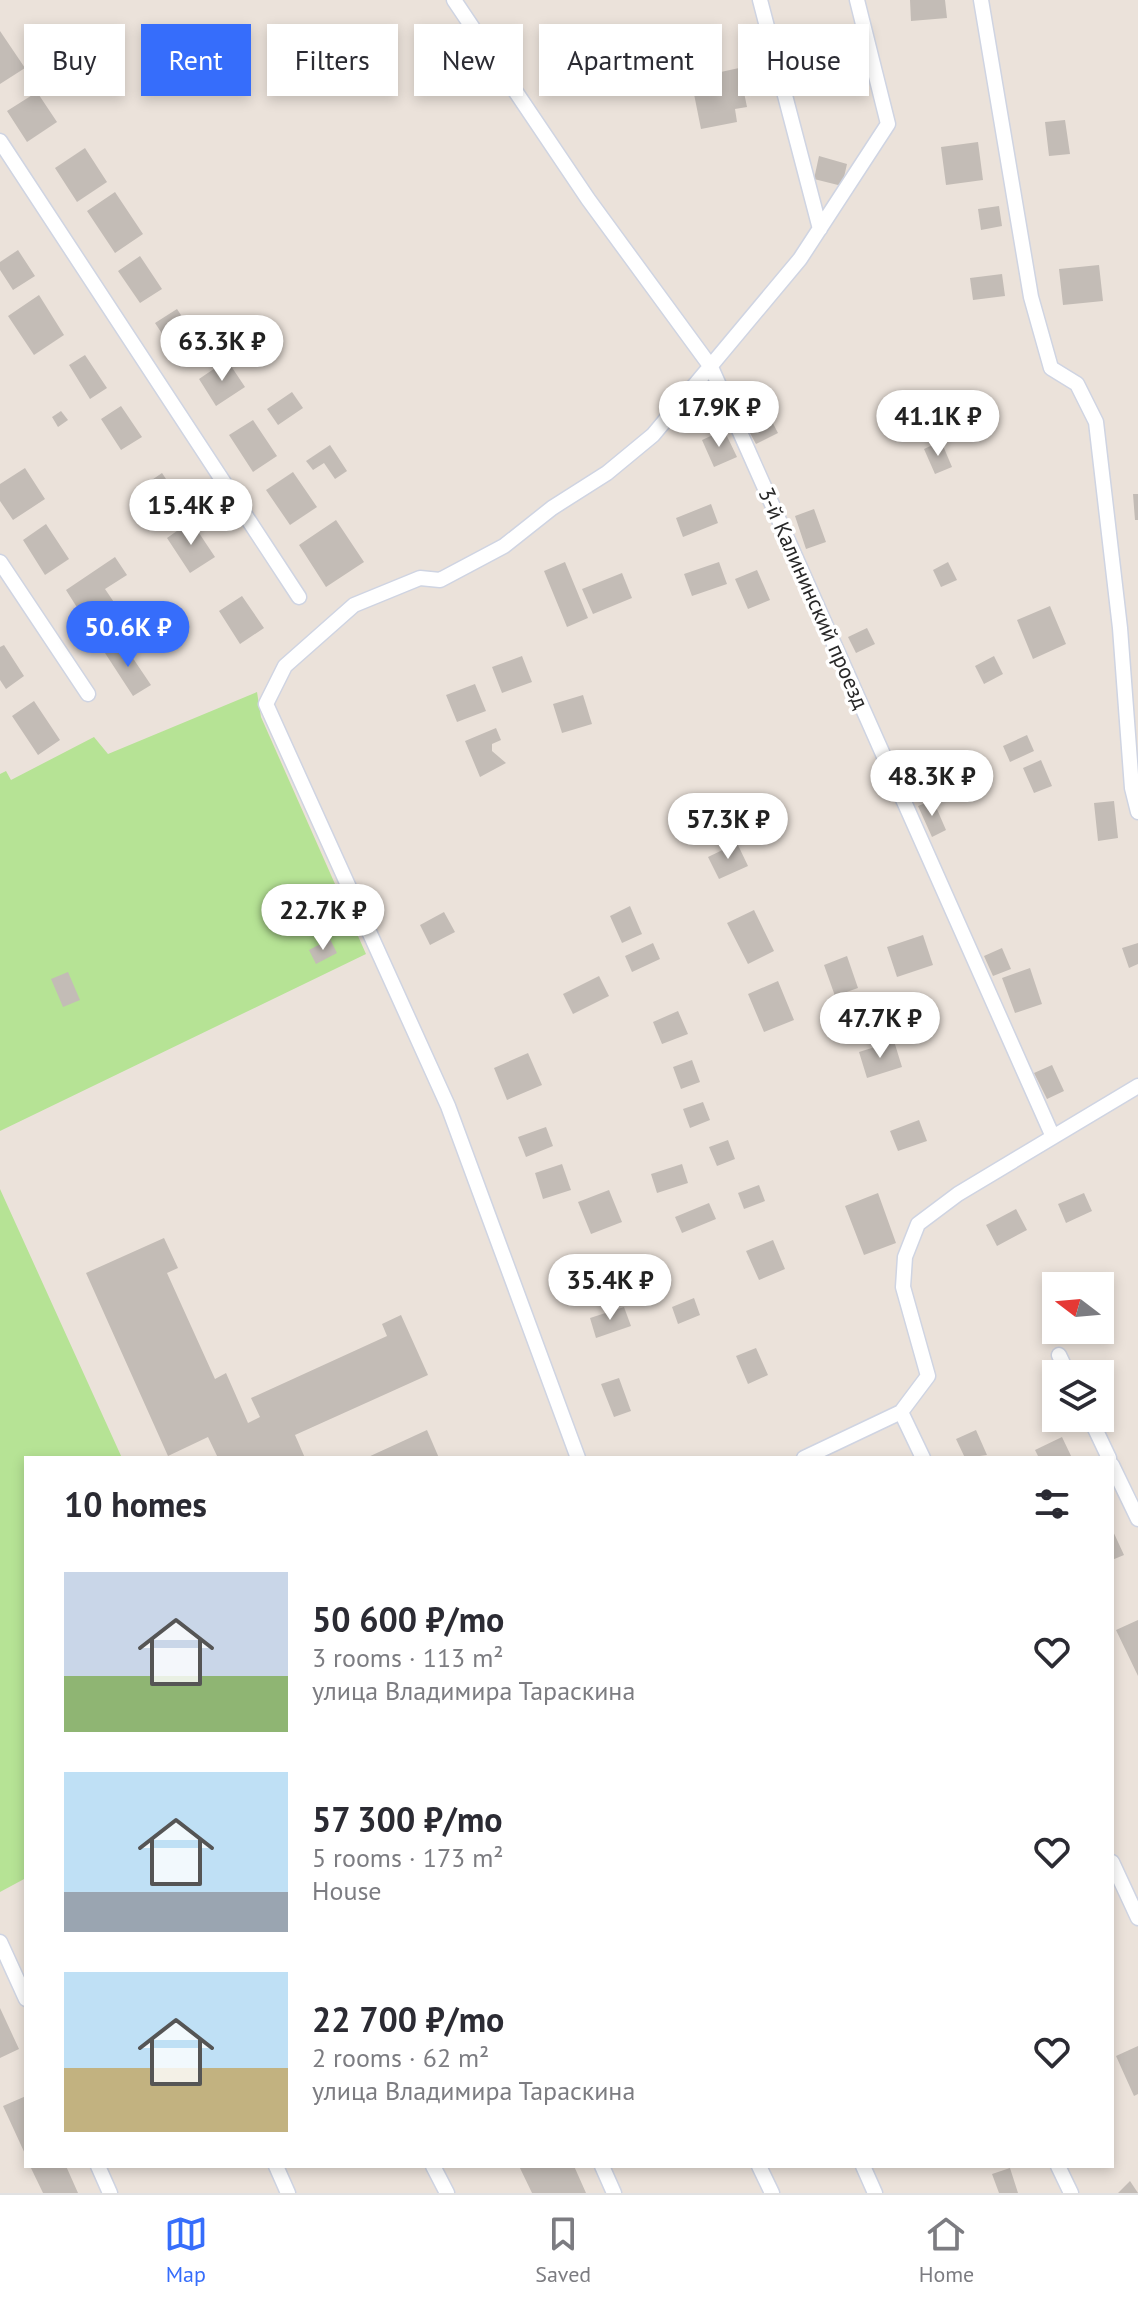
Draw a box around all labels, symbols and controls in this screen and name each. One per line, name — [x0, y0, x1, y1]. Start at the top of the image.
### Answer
chip: Buy — [24, 24, 125, 96]
chip: Rent — [141, 24, 251, 96]
chip: Filters — [267, 24, 398, 96]
chip: New — [414, 24, 523, 96]
chip: Apartment — [539, 24, 722, 96]
chip: House — [738, 24, 869, 96]
pin: 63.3K ₽ — [148, 315, 296, 383]
text: 63.3K ₽ — [178, 324, 266, 357]
pin: 17.9K ₽ — [645, 381, 793, 449]
text: 17.9K ₽ — [677, 390, 761, 423]
pin: 41.1K ₽ — [864, 390, 1012, 458]
text: 41.1K ₽ — [894, 399, 982, 432]
pin: 15.4K ₽ — [117, 479, 265, 547]
street label: 3-й Калининский проезд — [752, 483, 876, 713]
text: 15.4K ₽ — [147, 488, 235, 521]
pin: 50.6K ₽ — [54, 601, 202, 669]
text: 50.6K ₽ — [84, 610, 172, 643]
pin: 48.3K ₽ — [858, 750, 1006, 818]
text: 48.3K ₽ — [888, 759, 976, 792]
pin: 57.3K ₽ — [654, 793, 802, 861]
text: 57.3K ₽ — [686, 802, 770, 835]
pin: 22.7K ₽ — [249, 884, 397, 952]
text: 22.7K ₽ — [279, 893, 367, 926]
pin: 47.7K ₽ — [806, 992, 954, 1060]
text: 47.7K ₽ — [838, 1001, 922, 1034]
pin: 35.4K ₽ — [536, 1254, 684, 1322]
text: 35.4K ₽ — [566, 1263, 654, 1296]
north arrow — [1042, 1272, 1114, 1344]
map controls — [1042, 1272, 1114, 1432]
button: layers — [1042, 1360, 1114, 1432]
text: 10 homes — [64, 1482, 207, 1526]
icon: filters — [1030, 1482, 1074, 1526]
text: 50 600 ₽/mo — [312, 1597, 504, 1641]
icon: home — [128, 1604, 224, 1700]
icon: heart — [1030, 1630, 1074, 1674]
text: 3 rooms · 113 m² — [312, 1641, 504, 1674]
text: улица Владимира Тараскина — [312, 1674, 635, 1707]
text: 57 300 ₽/mo — [312, 1797, 503, 1841]
icon: home — [128, 1804, 224, 1900]
icon: heart — [1030, 1830, 1074, 1874]
text: 5 rooms · 173 m² — [312, 1841, 504, 1874]
text: House — [312, 1874, 382, 1907]
text: 22 700 ₽/mo — [312, 1997, 504, 2041]
icon: home — [128, 2004, 224, 2100]
icon: heart — [1030, 2030, 1074, 2074]
text: 2 rooms · 62 m² — [312, 2041, 489, 2074]
text: улица Владимира Тараскина — [312, 2074, 635, 2107]
tab: Map — [164, 2212, 208, 2288]
tab: Saved — [535, 2212, 591, 2288]
tab: Home — [919, 2212, 974, 2288]

